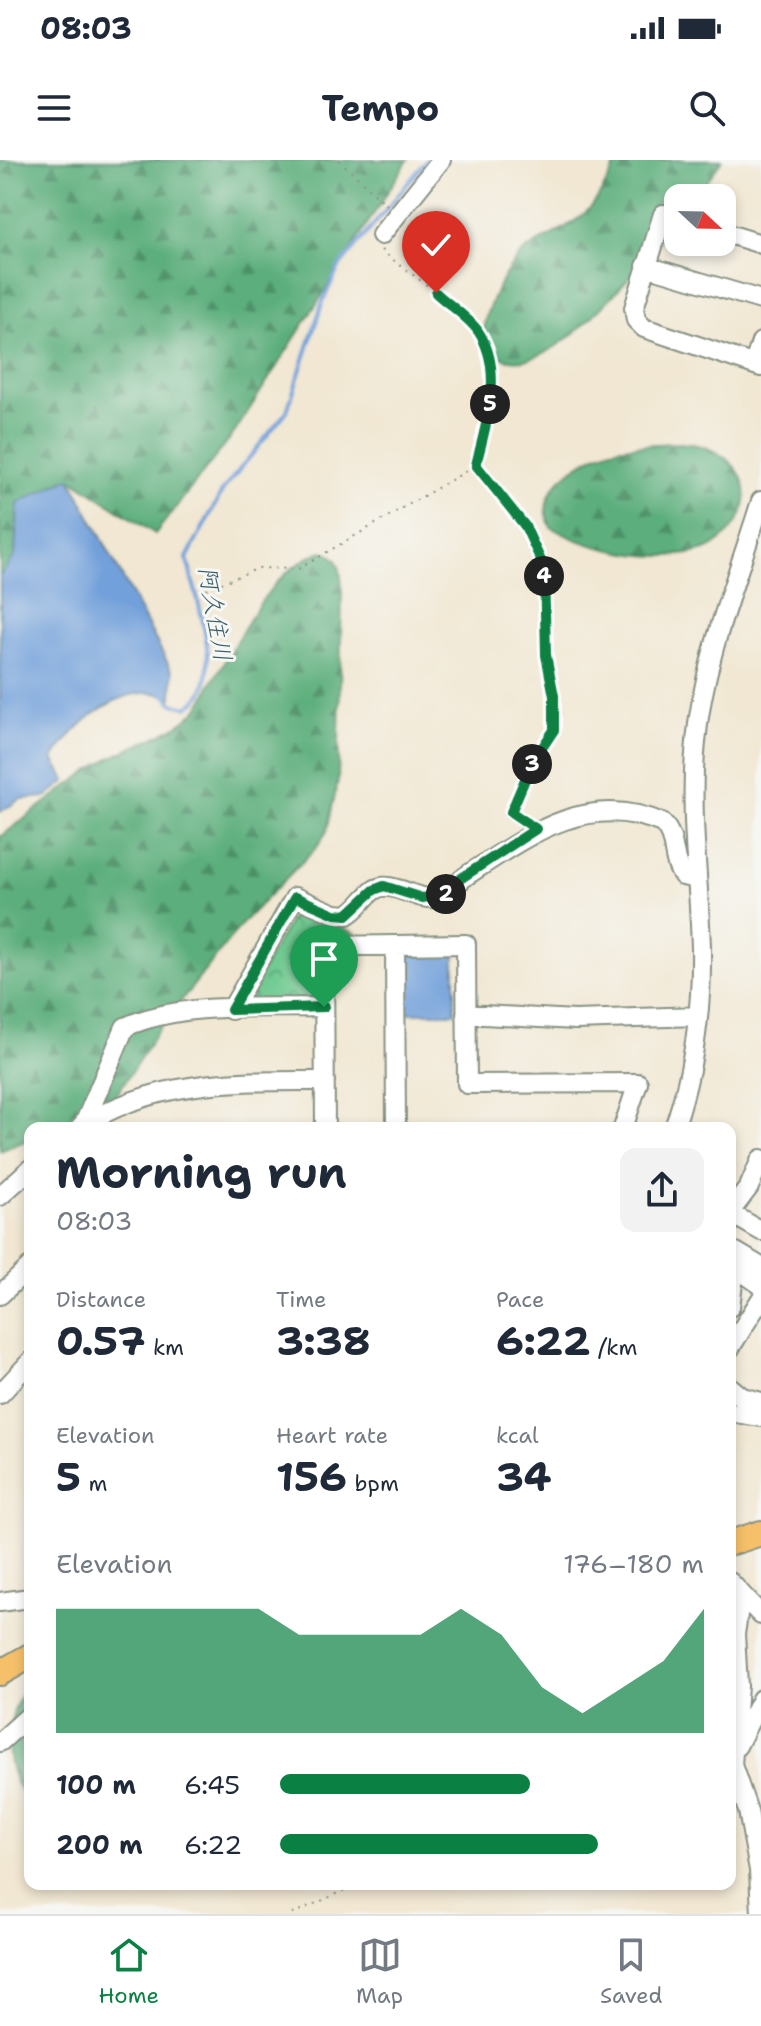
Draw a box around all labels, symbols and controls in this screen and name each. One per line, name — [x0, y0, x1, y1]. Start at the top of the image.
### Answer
text: 08:03 — [40, 8, 132, 49]
text: Tempo — [322, 84, 439, 133]
icon: menu — [32, 86, 76, 130]
icon: search — [685, 86, 729, 130]
north arrow — [664, 184, 736, 256]
map controls — [664, 184, 736, 256]
pin — [402, 211, 470, 293]
icon: check — [414, 223, 458, 267]
pin: 5 — [470, 384, 510, 424]
text: 5 — [483, 389, 497, 418]
pin: 4 — [524, 556, 564, 596]
text: 4 — [536, 561, 552, 590]
water label: 阿久住川 — [191, 564, 239, 664]
pin: 3 — [512, 744, 552, 784]
text: 3 — [524, 749, 540, 778]
pin: 2 — [426, 874, 466, 914]
text: 2 — [438, 879, 454, 908]
pin — [290, 925, 358, 1007]
icon: arrive — [302, 937, 346, 981]
text: Morning run — [56, 1143, 347, 1202]
button: share — [620, 1148, 704, 1232]
text: 08:03 — [56, 1203, 132, 1238]
text: Distance — [56, 1285, 146, 1314]
text: Time — [276, 1285, 326, 1314]
text: Pace — [496, 1285, 544, 1314]
text: 0.57 — [56, 1314, 145, 1368]
text: 3:38 — [276, 1314, 371, 1368]
text: 6:22 — [496, 1314, 591, 1368]
text: km — [145, 1333, 184, 1362]
text: /km — [591, 1333, 637, 1362]
text: Elevation — [56, 1421, 154, 1450]
text: Heart rate — [276, 1421, 388, 1450]
text: kcal — [496, 1421, 539, 1450]
text: 5 — [56, 1450, 81, 1504]
text: 156 — [276, 1450, 347, 1504]
text: 34 — [496, 1450, 552, 1504]
text: m — [81, 1469, 107, 1498]
text: bpm — [347, 1469, 399, 1498]
text: Elevation — [56, 1546, 172, 1581]
text: 176–180 m — [563, 1546, 704, 1581]
text: 100 m — [56, 1767, 136, 1802]
text: 6:45 — [184, 1767, 240, 1802]
text: 200 m — [56, 1827, 143, 1862]
text: 6:22 — [184, 1827, 242, 1862]
tab: Home — [98, 1933, 159, 2010]
tab: Map — [356, 1933, 403, 2010]
tab: Saved — [600, 1933, 663, 2010]

